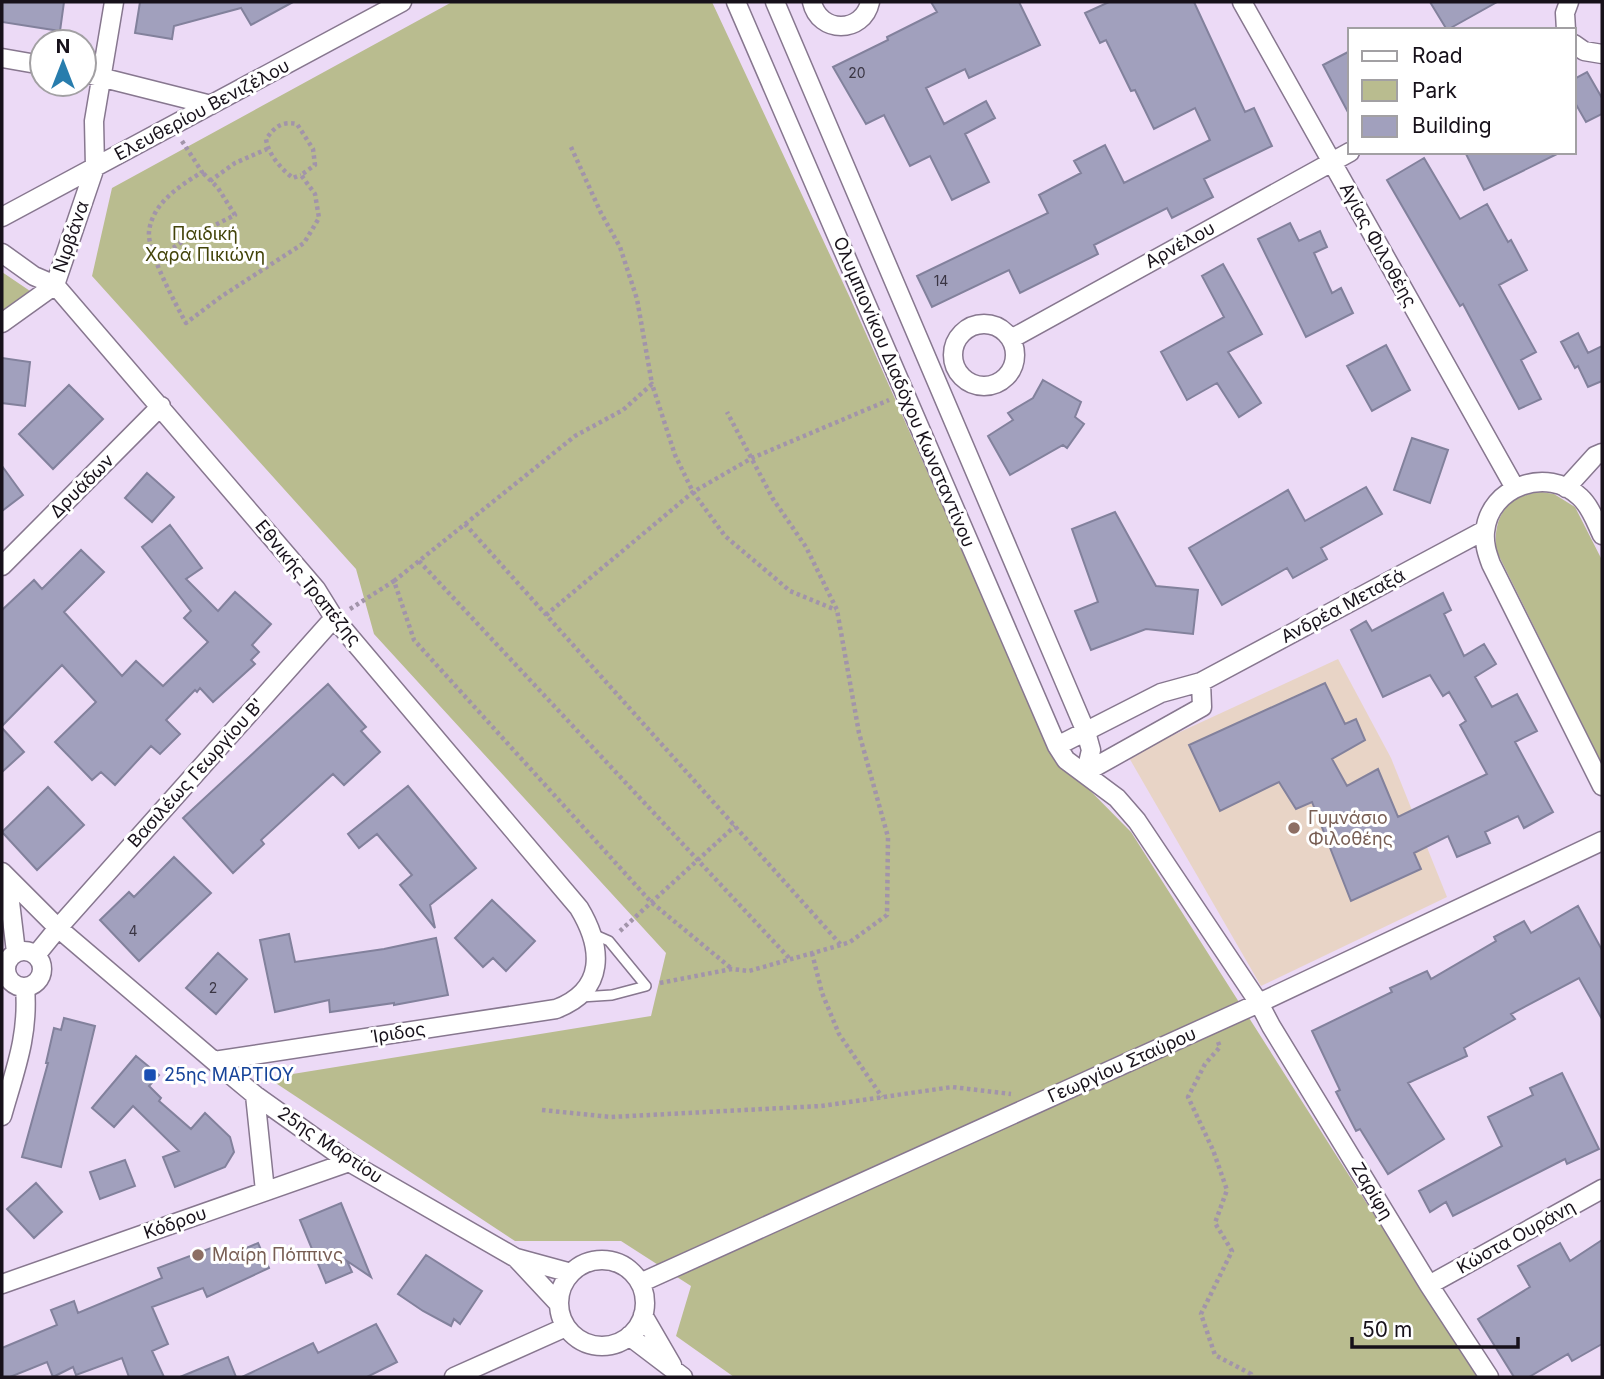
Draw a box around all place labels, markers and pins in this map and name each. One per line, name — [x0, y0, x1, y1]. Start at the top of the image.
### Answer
place label: Γυμνάσιο Φιλοθέης — [1308, 807, 1393, 849]
marker: Γυμνάσιο Φιλοθέης — [1286, 820, 1302, 836]
place label: 25ης ΜΑΡΤΙΟΥ — [164, 1064, 294, 1085]
marker: 25ης ΜΑΡΤΙΟΥ — [142, 1067, 158, 1083]
place label: Μαίρη Πόππινς — [212, 1244, 343, 1265]
marker: Μαίρη Πόππινς — [190, 1247, 206, 1263]

